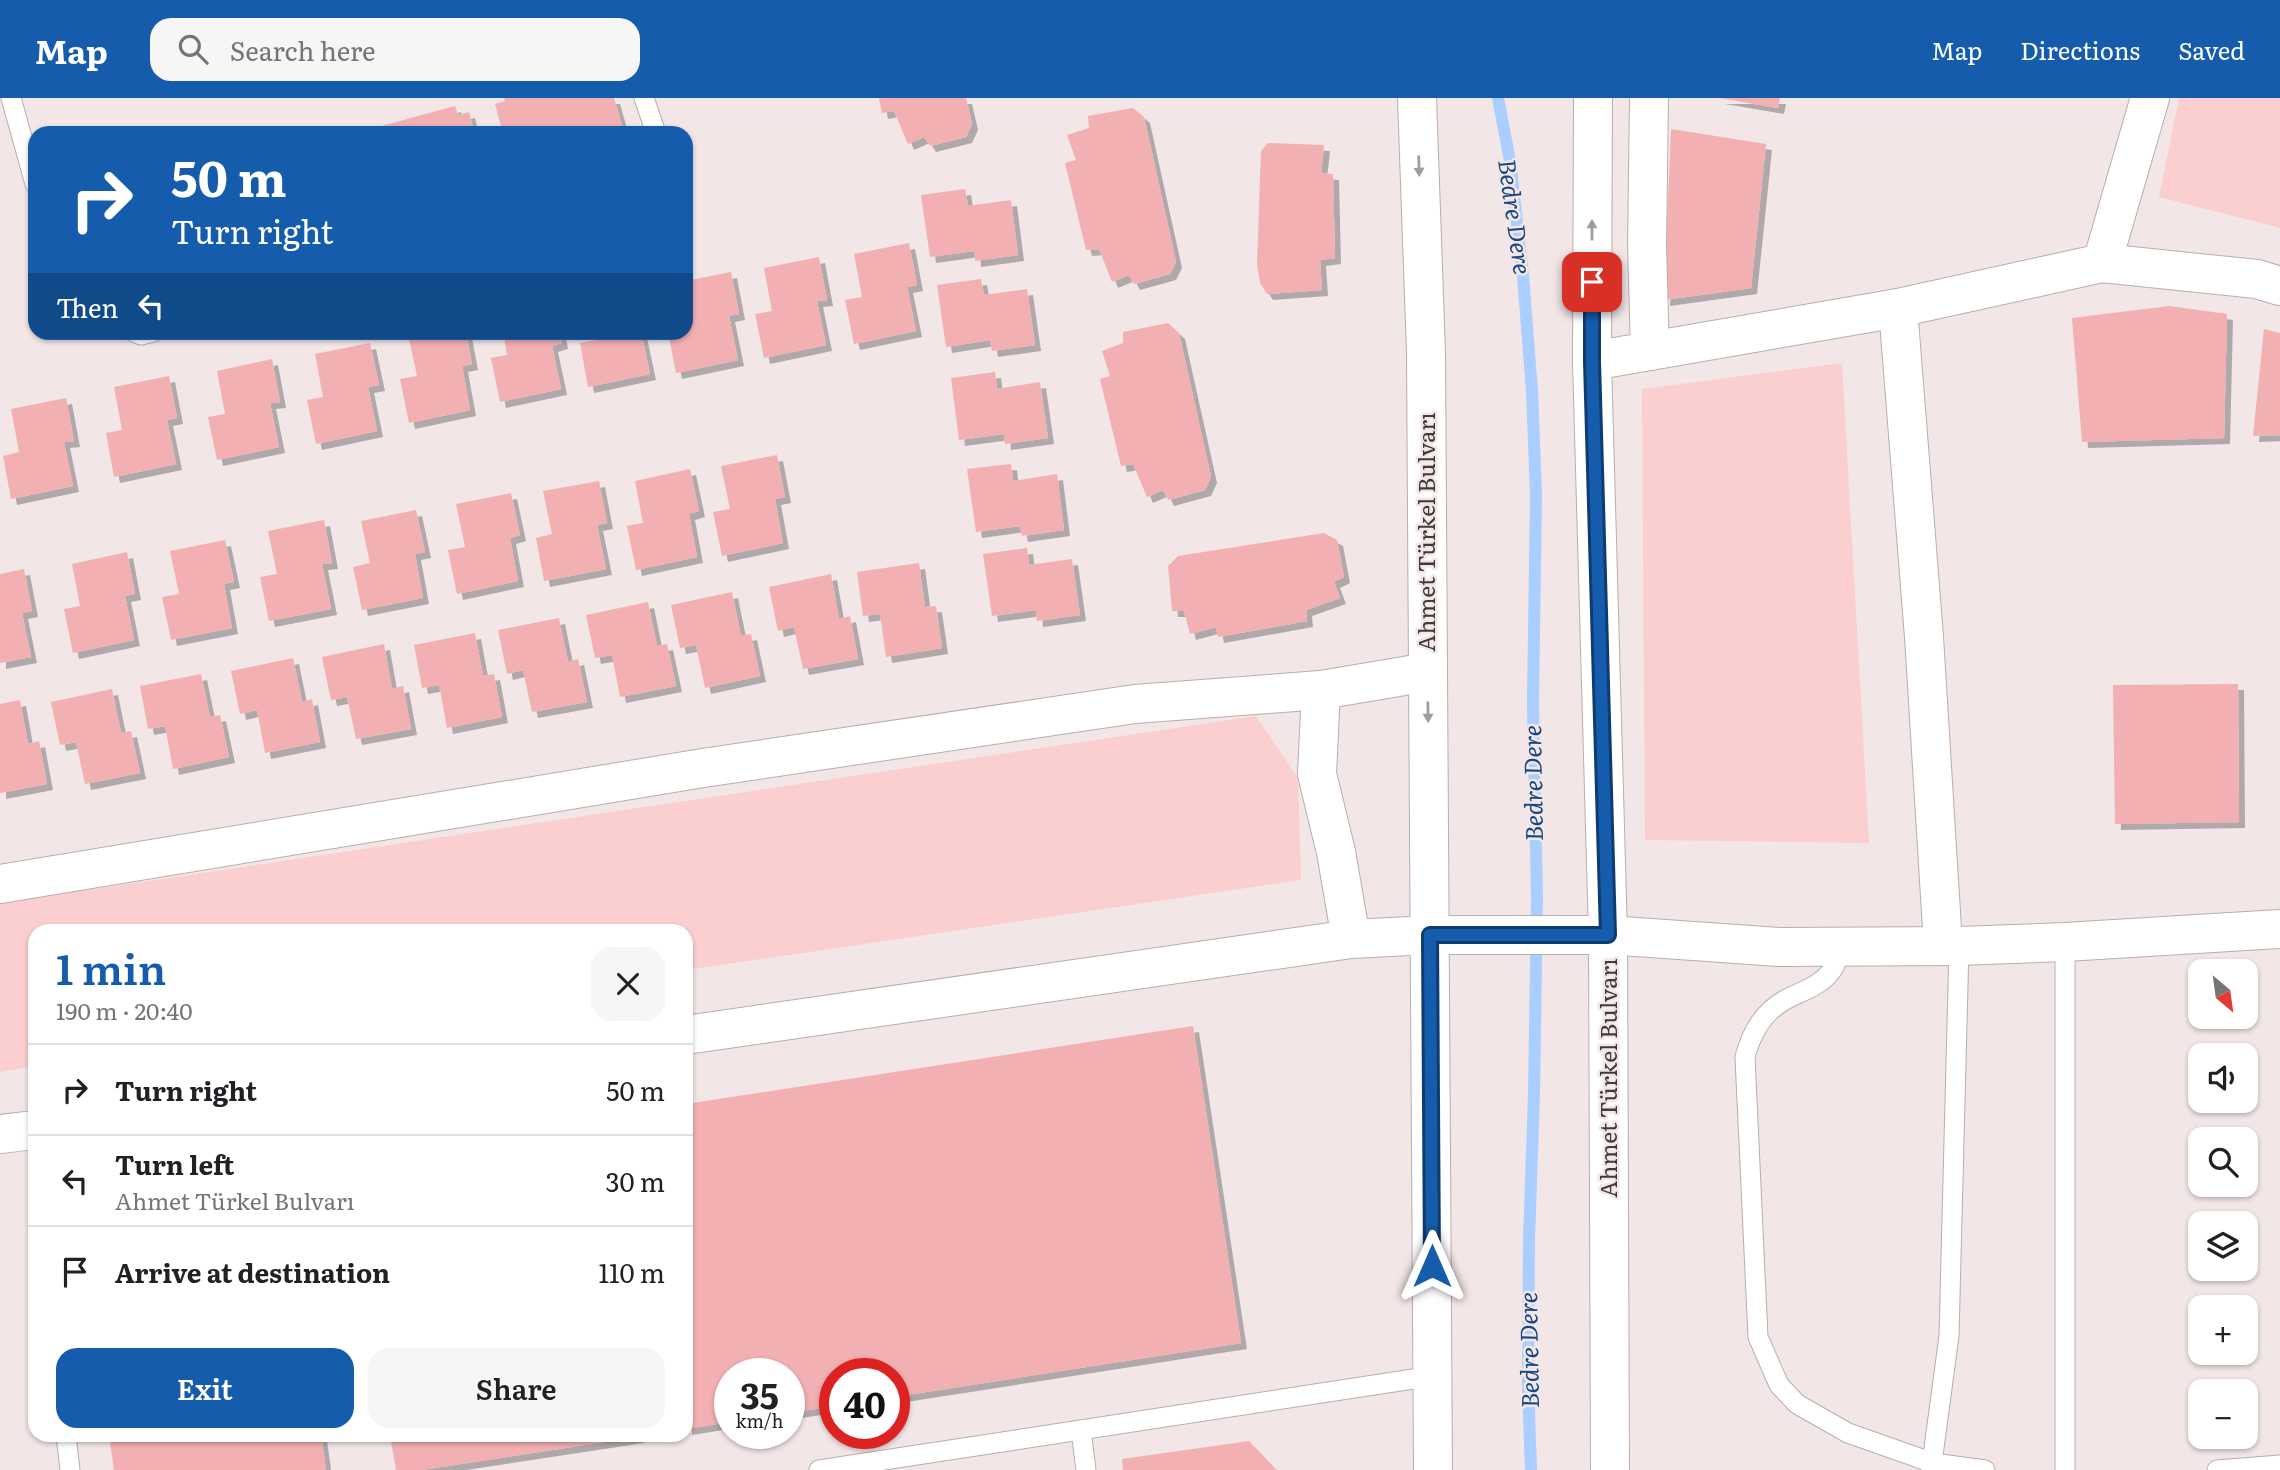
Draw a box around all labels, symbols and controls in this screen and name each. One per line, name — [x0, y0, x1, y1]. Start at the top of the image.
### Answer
search box — [150, 18, 640, 81]
text: Map — [35, 25, 108, 74]
icon: search — [174, 30, 212, 68]
text: Search here — [230, 30, 376, 69]
text: Map — [1931, 32, 1982, 67]
text: Directions — [2020, 32, 2140, 67]
text: Saved — [2178, 32, 2245, 67]
text: 50 m — [171, 139, 287, 212]
icon: right — [56, 154, 147, 245]
one-way arrow — [1414, 155, 1425, 177]
water label: Bedre Dere — [1491, 157, 1542, 277]
text: Turn right — [171, 206, 333, 254]
one-way arrow — [1586, 219, 1598, 241]
pin — [1562, 252, 1622, 312]
icon: arrive — [1573, 263, 1611, 301]
text: Then — [56, 287, 118, 326]
icon: left — [132, 287, 170, 325]
street label: Ahmet Türkel Bulvarı — [1408, 412, 1442, 652]
one-way arrow — [1422, 701, 1434, 723]
water label: Bedre Dere — [1513, 725, 1550, 841]
text: 1 min — [56, 936, 166, 998]
button: close — [591, 947, 665, 1021]
street label: Ahmet Türkel Bulvarı — [1590, 958, 1624, 1198]
north arrow — [2188, 959, 2258, 1029]
map controls — [2188, 959, 2258, 1449]
text: 190 m · 20:40 — [56, 993, 193, 1027]
button: sound — [2188, 1043, 2258, 1113]
text: Turn right — [115, 1070, 257, 1109]
text: 50 m — [606, 1070, 665, 1109]
icon: right — [56, 1071, 94, 1109]
button: search — [2188, 1127, 2258, 1197]
text: Turn left — [115, 1144, 234, 1183]
text: 30 m — [605, 1161, 665, 1200]
icon: left — [56, 1162, 94, 1200]
text: Ahmet Türkel Bulvarı — [115, 1183, 354, 1217]
button: layers — [2188, 1211, 2258, 1281]
position arrow — [1395, 1229, 1469, 1303]
text: Arrive at destination — [115, 1252, 390, 1291]
text: 110 m — [598, 1252, 665, 1291]
icon: arrive — [56, 1253, 94, 1291]
water label: Bedre Dere — [1509, 1292, 1546, 1408]
button: + — [2188, 1295, 2258, 1365]
button: Exit — [56, 1348, 354, 1428]
button: Share — [368, 1348, 665, 1428]
speed limit sign: 40 — [819, 1358, 910, 1449]
text: 35 — [740, 1368, 779, 1420]
button: − — [2188, 1379, 2258, 1449]
text: km/h — [736, 1407, 783, 1434]

